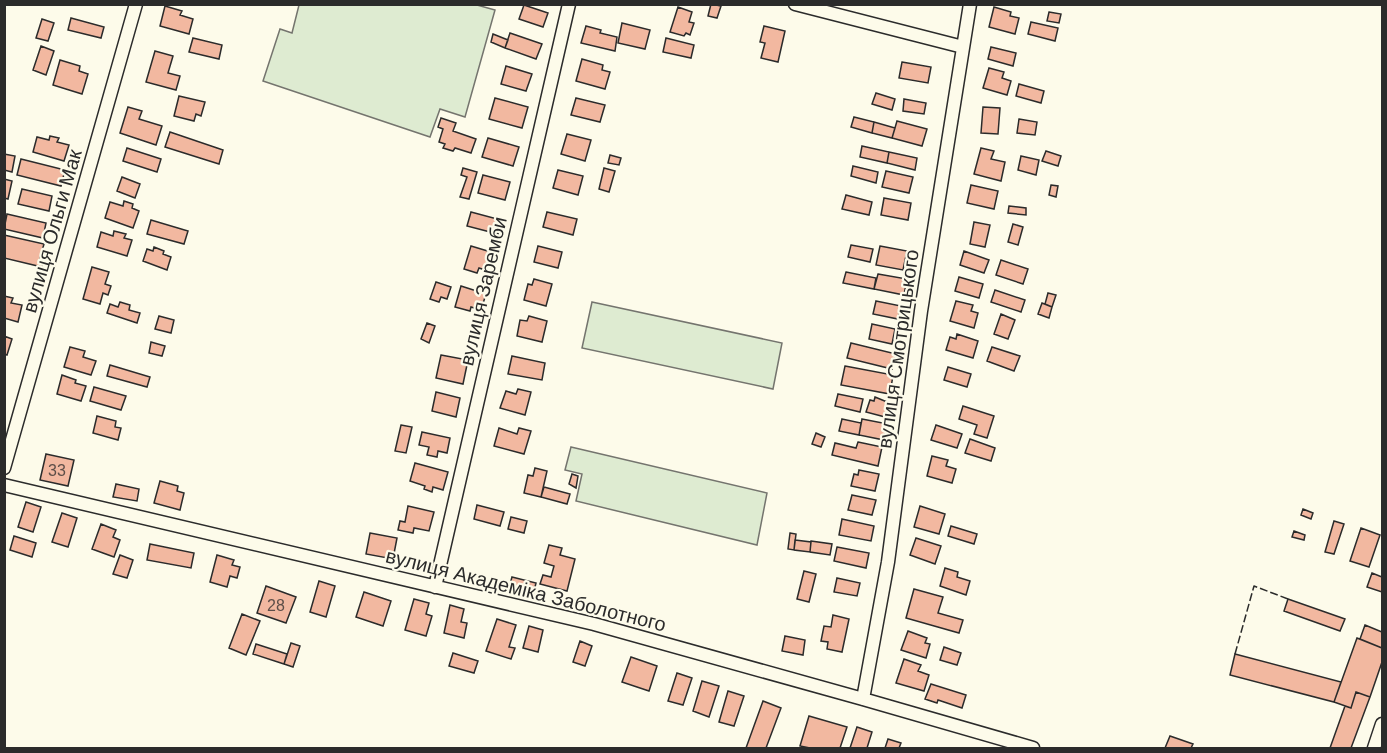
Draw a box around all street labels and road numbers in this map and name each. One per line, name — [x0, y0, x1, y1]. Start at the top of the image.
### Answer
street label: вулиця Ольги Мак — [18, 147, 86, 315]
street label: вулиця Заремби — [455, 214, 511, 368]
street label: вулиця Смотрицького — [873, 248, 923, 450]
street label: вулиця Академіка Заболотного — [384, 544, 668, 636]

